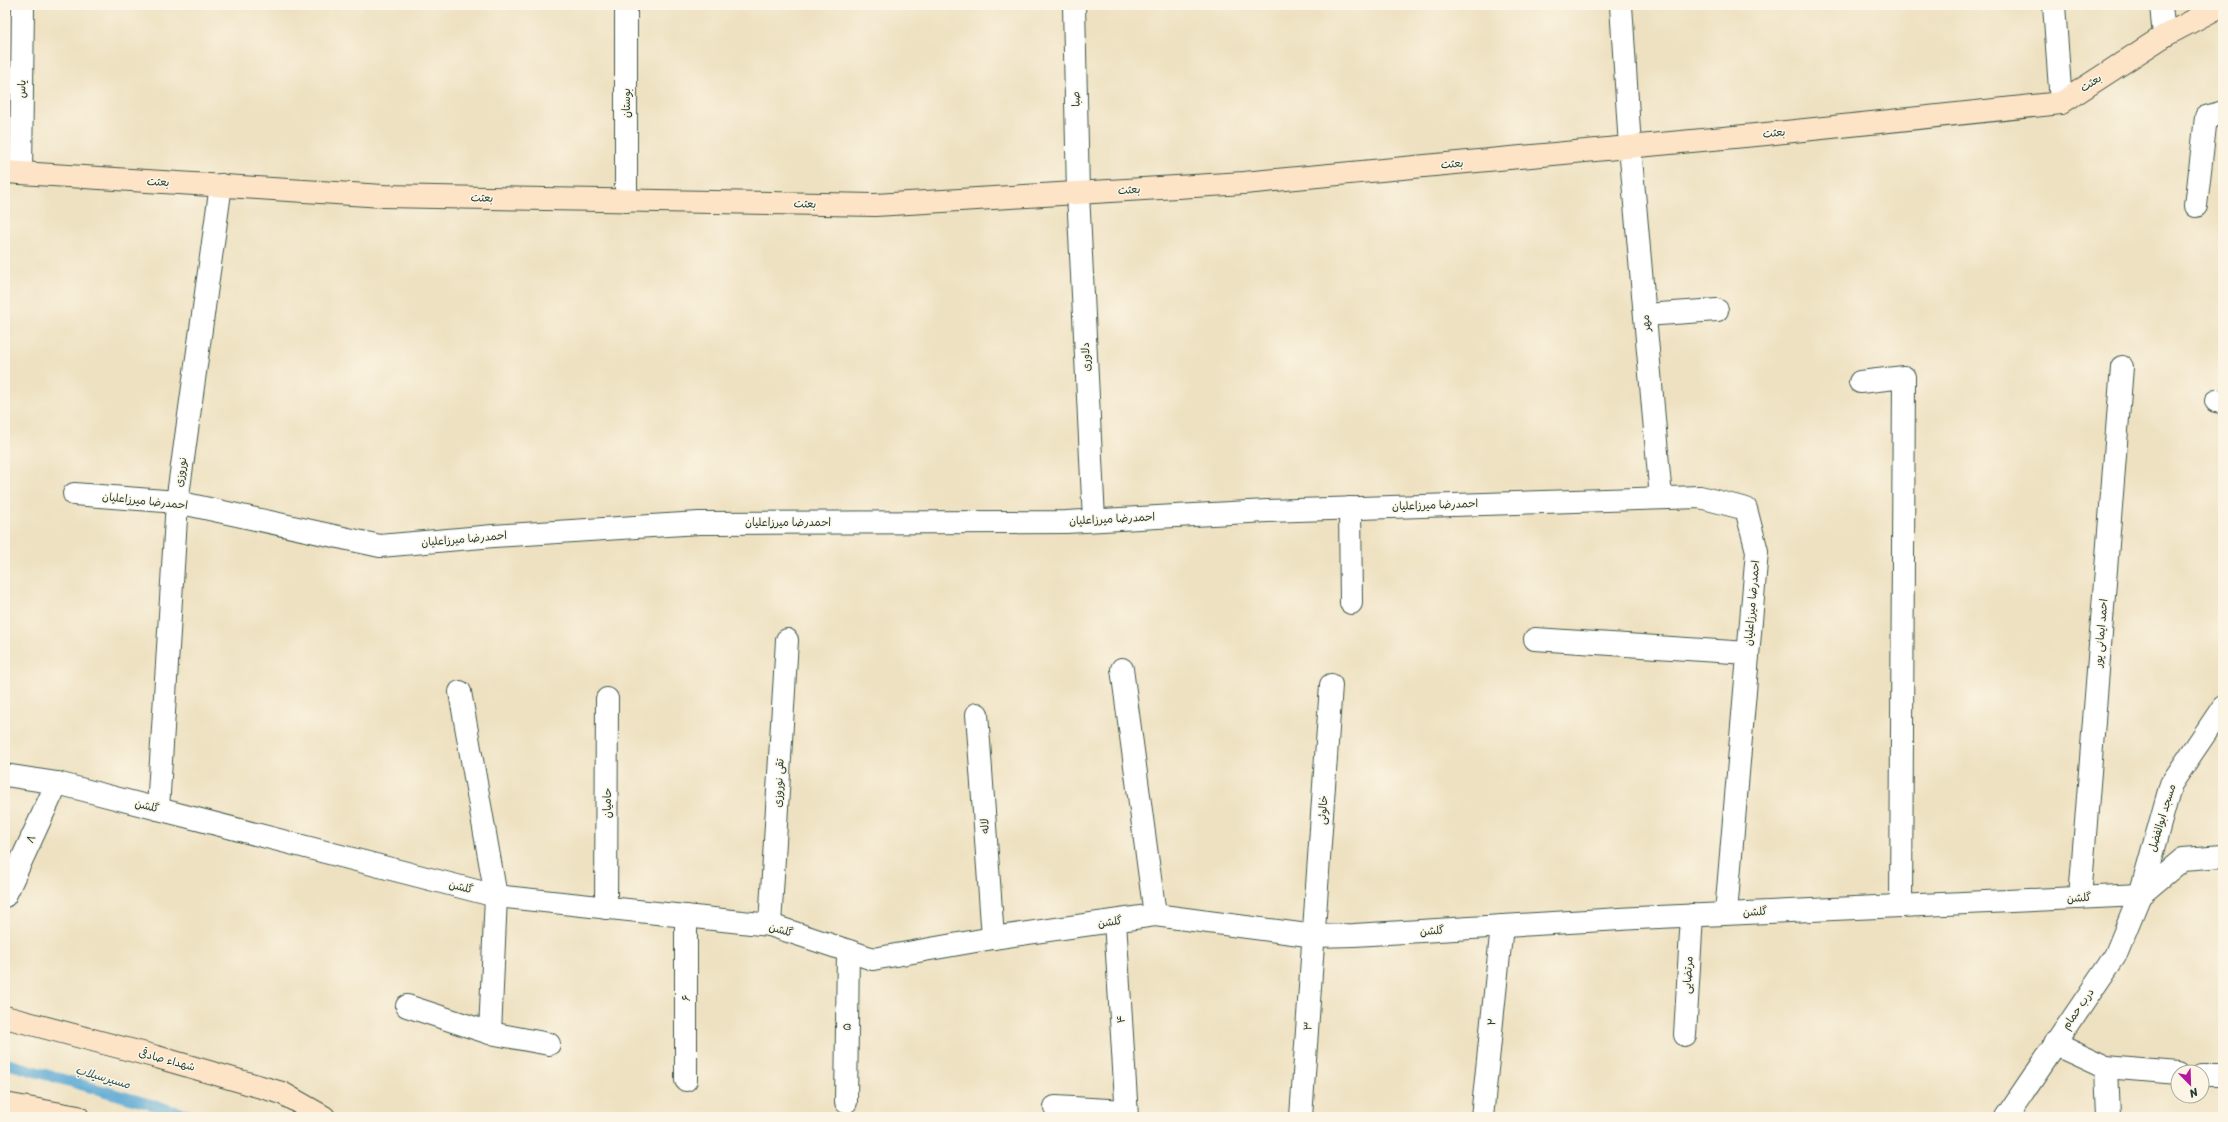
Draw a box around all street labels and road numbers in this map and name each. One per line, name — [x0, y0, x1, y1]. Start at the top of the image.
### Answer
street label: بعثت — [2076, 69, 2106, 97]
street label: یاس — [12, 80, 32, 98]
street label: بوستان — [617, 88, 636, 118]
street label: صبا — [1066, 91, 1086, 107]
street label: بعثت — [1762, 122, 1786, 144]
street label: بعثت — [1440, 154, 1464, 174]
street label: بعثت — [146, 172, 170, 192]
street label: بعثت — [1117, 180, 1141, 200]
street label: بعثت — [470, 188, 494, 208]
street label: بعثت — [793, 194, 817, 214]
street label: مهر — [1636, 314, 1656, 333]
street label: دلاوری — [1076, 342, 1096, 372]
street label: نوروزی — [169, 456, 193, 488]
street label: احمدرضا میرزاعلیان — [101, 487, 189, 515]
street label: احمدرضا میرزاعلیان — [1392, 494, 1478, 516]
street label: احمدرضا میرزاعلیان — [1069, 507, 1155, 531]
street label: احمدرضا میرزاعلیان — [745, 513, 831, 532]
street label: احمدرضا میرزاعلیان — [420, 526, 508, 552]
street label: احمدرضا میرزاعلیان — [1739, 559, 1765, 647]
street label: احمد ایمانی پور — [2088, 598, 2113, 669]
street label: تقی نوروزی — [768, 757, 790, 808]
street label: مسجد ابوالفضل — [2143, 782, 2181, 854]
street label: حامیان — [598, 788, 617, 818]
street label: گلشن — [133, 794, 161, 818]
street label: خالوئی — [1312, 795, 1334, 825]
street label: لاله — [975, 818, 995, 834]
street label: ۸ — [21, 831, 41, 847]
street label: گلشن — [447, 875, 475, 899]
street label: گلشن — [2066, 888, 2092, 908]
street label: گلشن — [1742, 902, 1768, 922]
street label: گلشن — [1097, 911, 1124, 933]
street label: گلشن — [767, 917, 796, 943]
street label: گلشن — [1419, 921, 1445, 941]
street label: مرتضایی — [1678, 956, 1698, 994]
street label: درب حمام — [2057, 984, 2099, 1034]
street label: ۶ — [677, 994, 696, 1001]
street label: ۴ — [1111, 1014, 1131, 1024]
street label: ۲ — [1482, 1017, 1502, 1027]
street label: ۳ — [1298, 1021, 1318, 1031]
street label: ۵ — [837, 1023, 857, 1031]
street label: شهداء صادقی — [137, 1043, 197, 1077]

